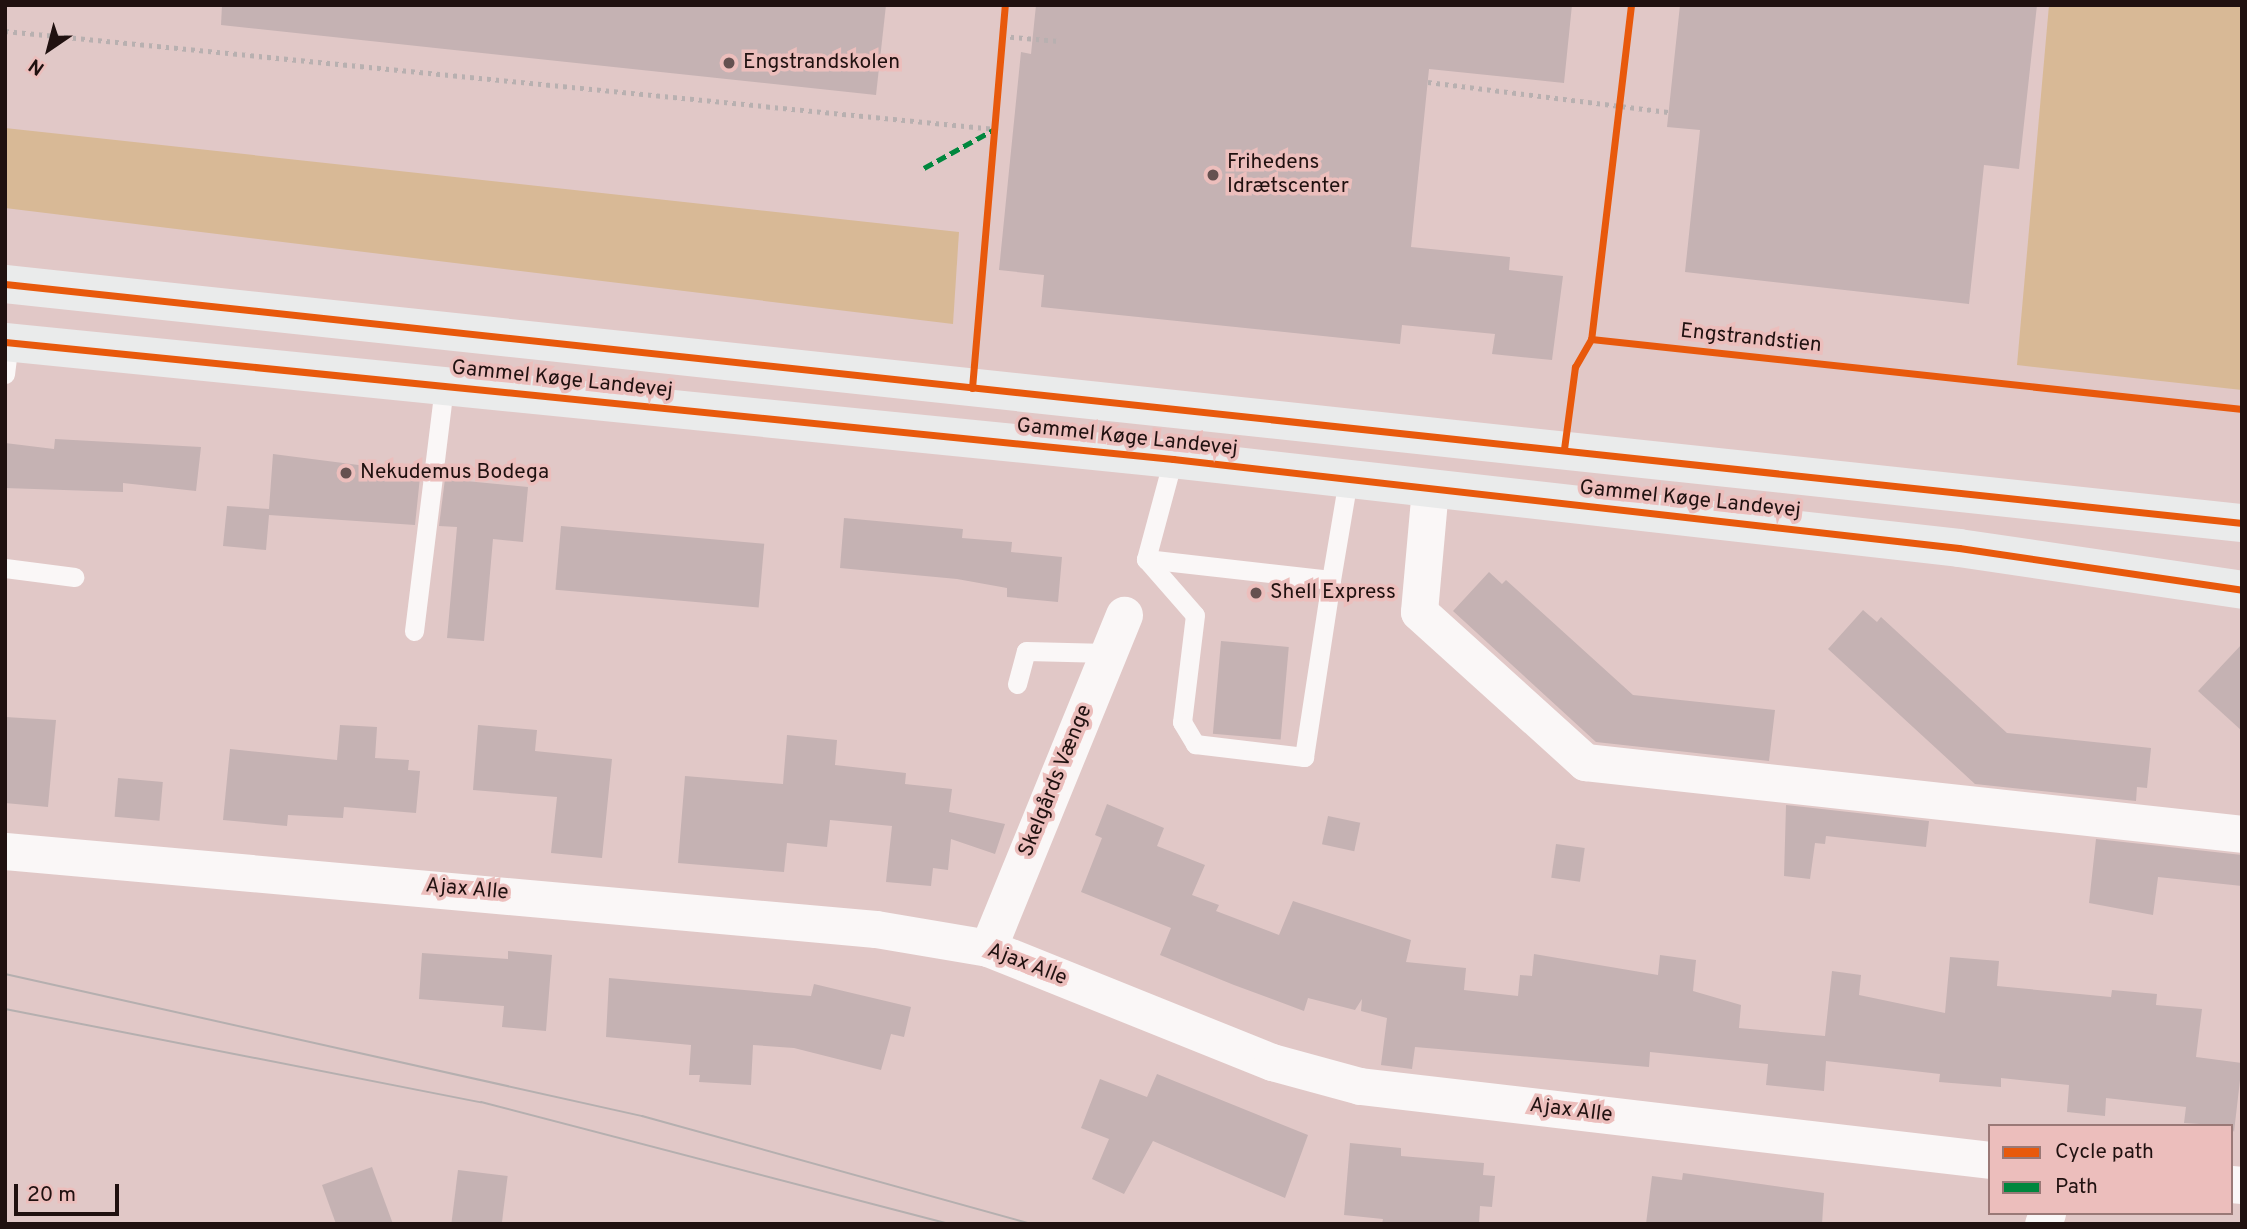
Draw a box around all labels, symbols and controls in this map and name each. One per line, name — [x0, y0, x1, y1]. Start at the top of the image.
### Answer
north arrow — [14, 14, 84, 84]
place label: Engstrandskolen — [743, 50, 900, 76]
text: N — [24, 52, 49, 80]
marker: Engstrandskolen — [721, 55, 737, 71]
place label: Frihedens Idrætscenter — [1227, 150, 1349, 200]
marker: Frihedens Idrætscenter — [1205, 167, 1221, 183]
street label: Engstrandstien — [1679, 319, 1823, 359]
street label: Gammel Køge Landevej — [450, 356, 674, 404]
street label: Gammel Køge Landevej — [1015, 414, 1239, 462]
place label: Nekudemus Bodega — [360, 460, 549, 486]
marker: Nekudemus Bodega — [338, 465, 354, 481]
street label: Gammel Køge Landevej — [1578, 476, 1802, 524]
place label: Shell Express — [1270, 580, 1396, 606]
marker: Shell Express — [1248, 585, 1264, 601]
street label: Skelgårds Vænge — [1014, 701, 1098, 861]
street label: Ajax Alle — [424, 874, 510, 906]
street label: Ajax Alle — [983, 938, 1071, 992]
street label: Ajax Alle — [1528, 1093, 1614, 1129]
legend — [1988, 1124, 2233, 1215]
text: Cycle path — [2055, 1139, 2154, 1166]
scale bar — [18, 1170, 122, 1214]
text: Path — [2055, 1174, 2098, 1201]
text: 20 m — [27, 1182, 76, 1209]

